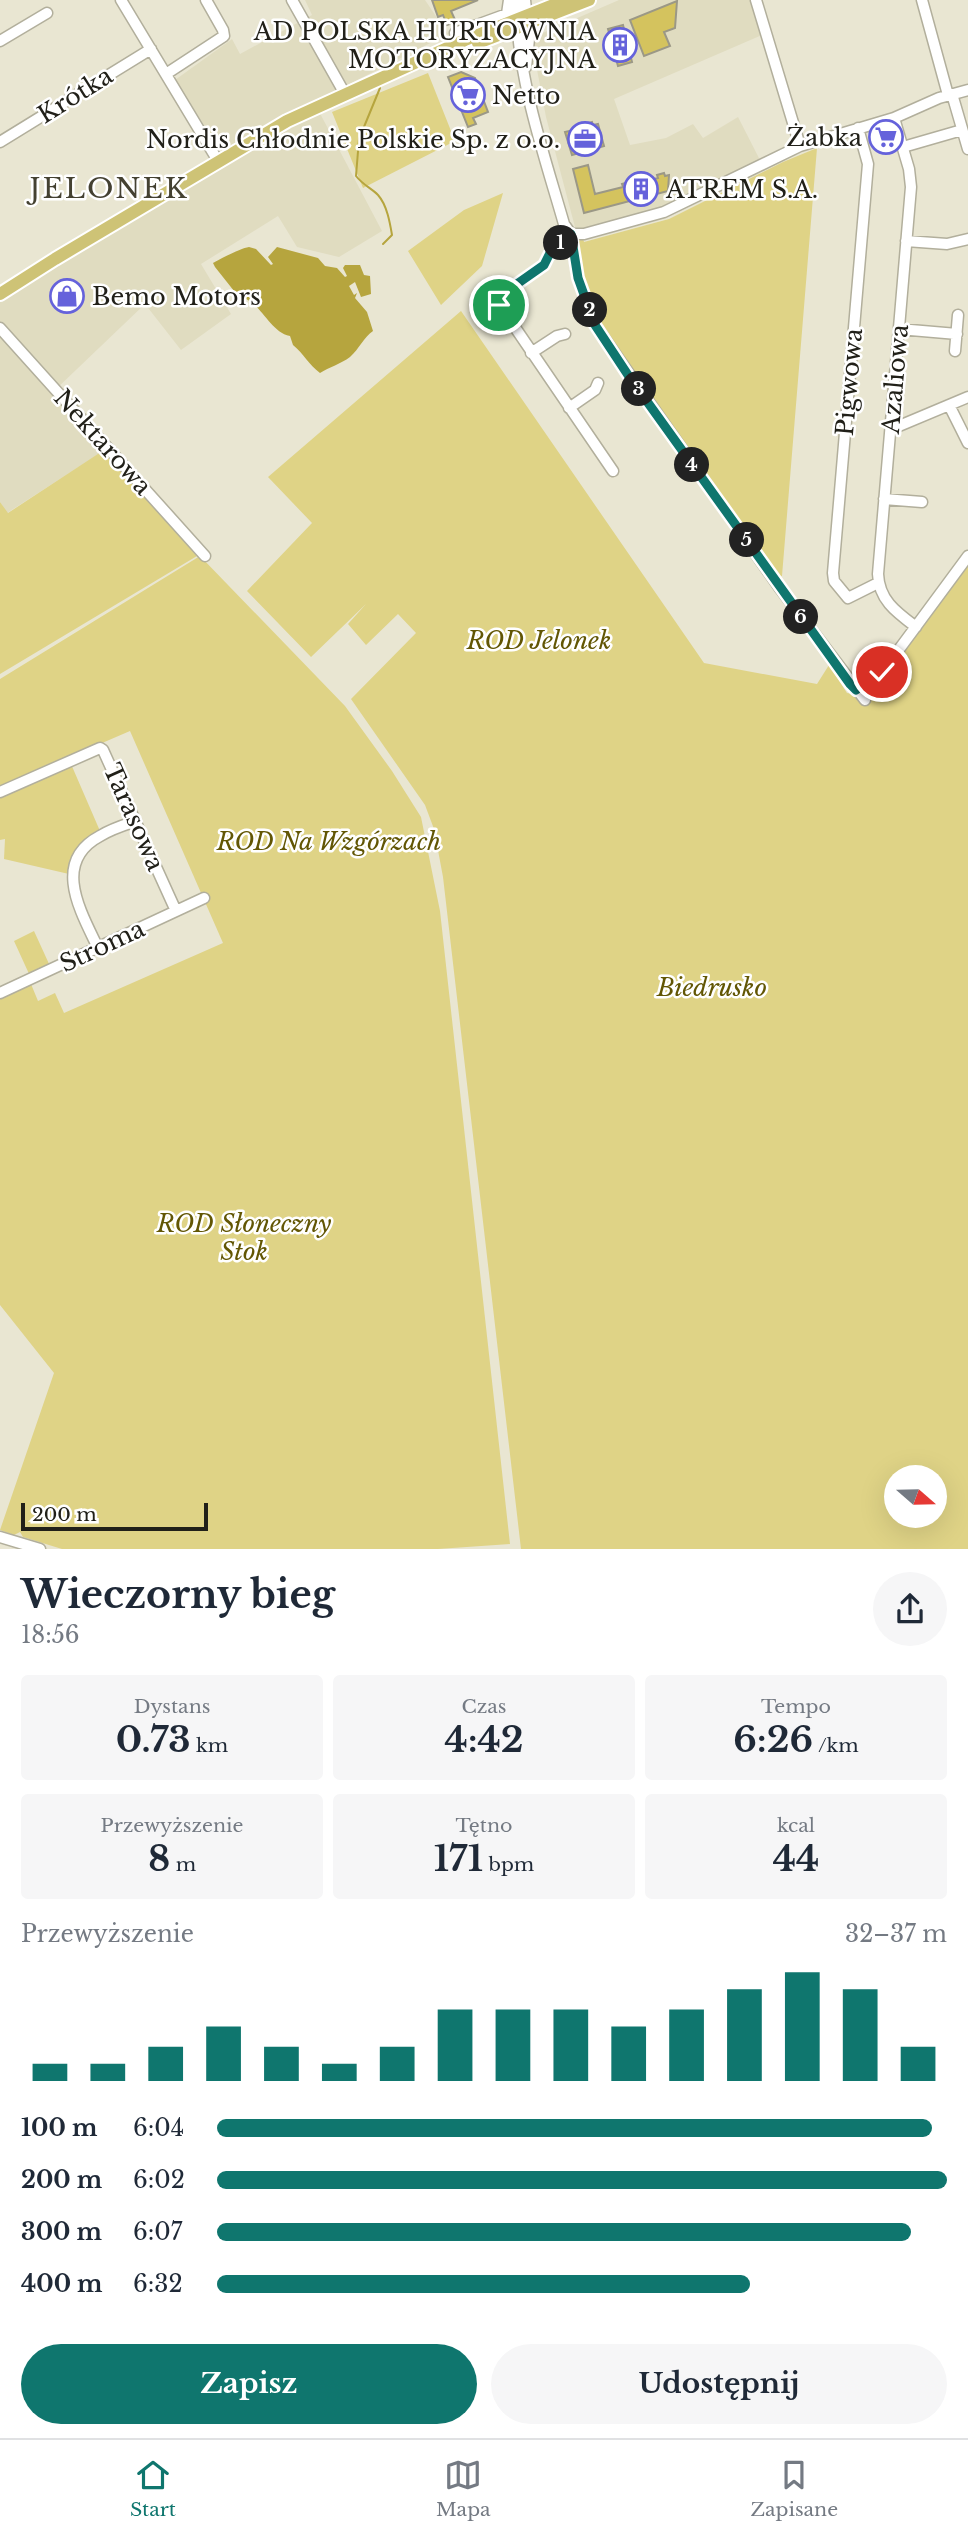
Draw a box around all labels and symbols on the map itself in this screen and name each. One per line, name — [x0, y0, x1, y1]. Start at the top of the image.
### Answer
place label: AD POLSKA HURTOWNIA MOTORYZACYJNA — [253, 17, 596, 74]
building icon: AD POLSKA HURTOWNIA MOTORYZACYJNA — [601, 26, 639, 64]
street label: Krótka — [32, 60, 118, 129]
supermarket icon: Netto — [449, 76, 487, 114]
place label: Netto — [492, 81, 561, 110]
supermarket icon: Żabka — [867, 118, 905, 156]
office icon: Nordis Chłodnie Polskie Sp. z o.o. — [566, 120, 604, 158]
place label: Żabka — [786, 123, 863, 152]
place label: Nordis Chłodnie Polskie Sp. z o.o. — [146, 125, 560, 154]
building icon: ATREM S.A. — [622, 170, 660, 208]
district label: JELONEK — [25, 171, 189, 206]
place label: ATREM S.A. — [665, 175, 818, 204]
pin: 1 — [544, 226, 578, 260]
pin — [469, 275, 529, 335]
shop icon: Bemo Motors — [48, 277, 86, 315]
place label: Bemo Motors — [92, 282, 261, 311]
pin: 2 — [572, 292, 608, 328]
street label: Azaliowa — [876, 322, 914, 436]
street label: Pigwowa — [830, 326, 868, 437]
pin: 3 — [622, 372, 656, 406]
street label: Nektarowa — [48, 383, 158, 501]
pin: 4 — [674, 448, 710, 482]
pin: 5 — [730, 522, 764, 558]
pin: 6 — [784, 600, 818, 634]
park label: ROD Jelonek — [466, 626, 611, 655]
pin — [852, 642, 912, 702]
street label: Tarasowa — [97, 759, 171, 876]
park label: ROD Na Wzgórzach — [216, 827, 441, 856]
street label: Stroma — [55, 913, 150, 978]
park label: Biedrusko — [656, 973, 767, 1002]
park label: ROD Słoneczny Stok — [156, 1209, 332, 1266]
north arrow — [884, 1465, 947, 1528]
scale bar — [21, 1500, 208, 1532]

